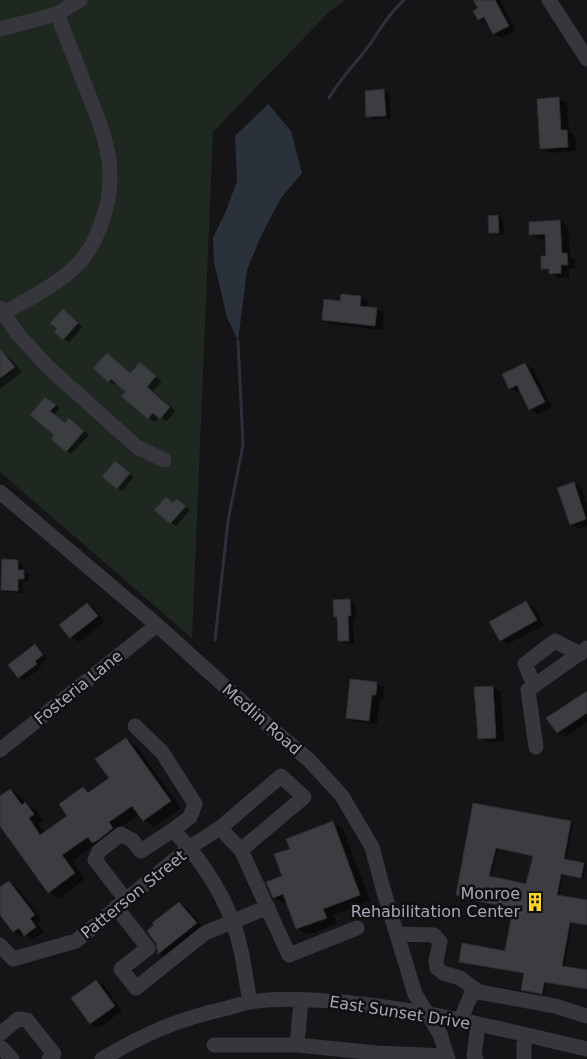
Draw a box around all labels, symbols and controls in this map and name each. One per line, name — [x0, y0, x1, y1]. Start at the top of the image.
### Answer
street label: Fosteria Lane — [31, 646, 126, 729]
street label: Medlin Road — [218, 680, 305, 759]
street label: Patterson Street — [77, 846, 190, 943]
place label: Monroe Rehabilitation Center — [351, 884, 520, 921]
building icon: Monroe Rehabilitation Center — [524, 891, 546, 913]
street label: East Sunset Drive — [328, 992, 472, 1033]

